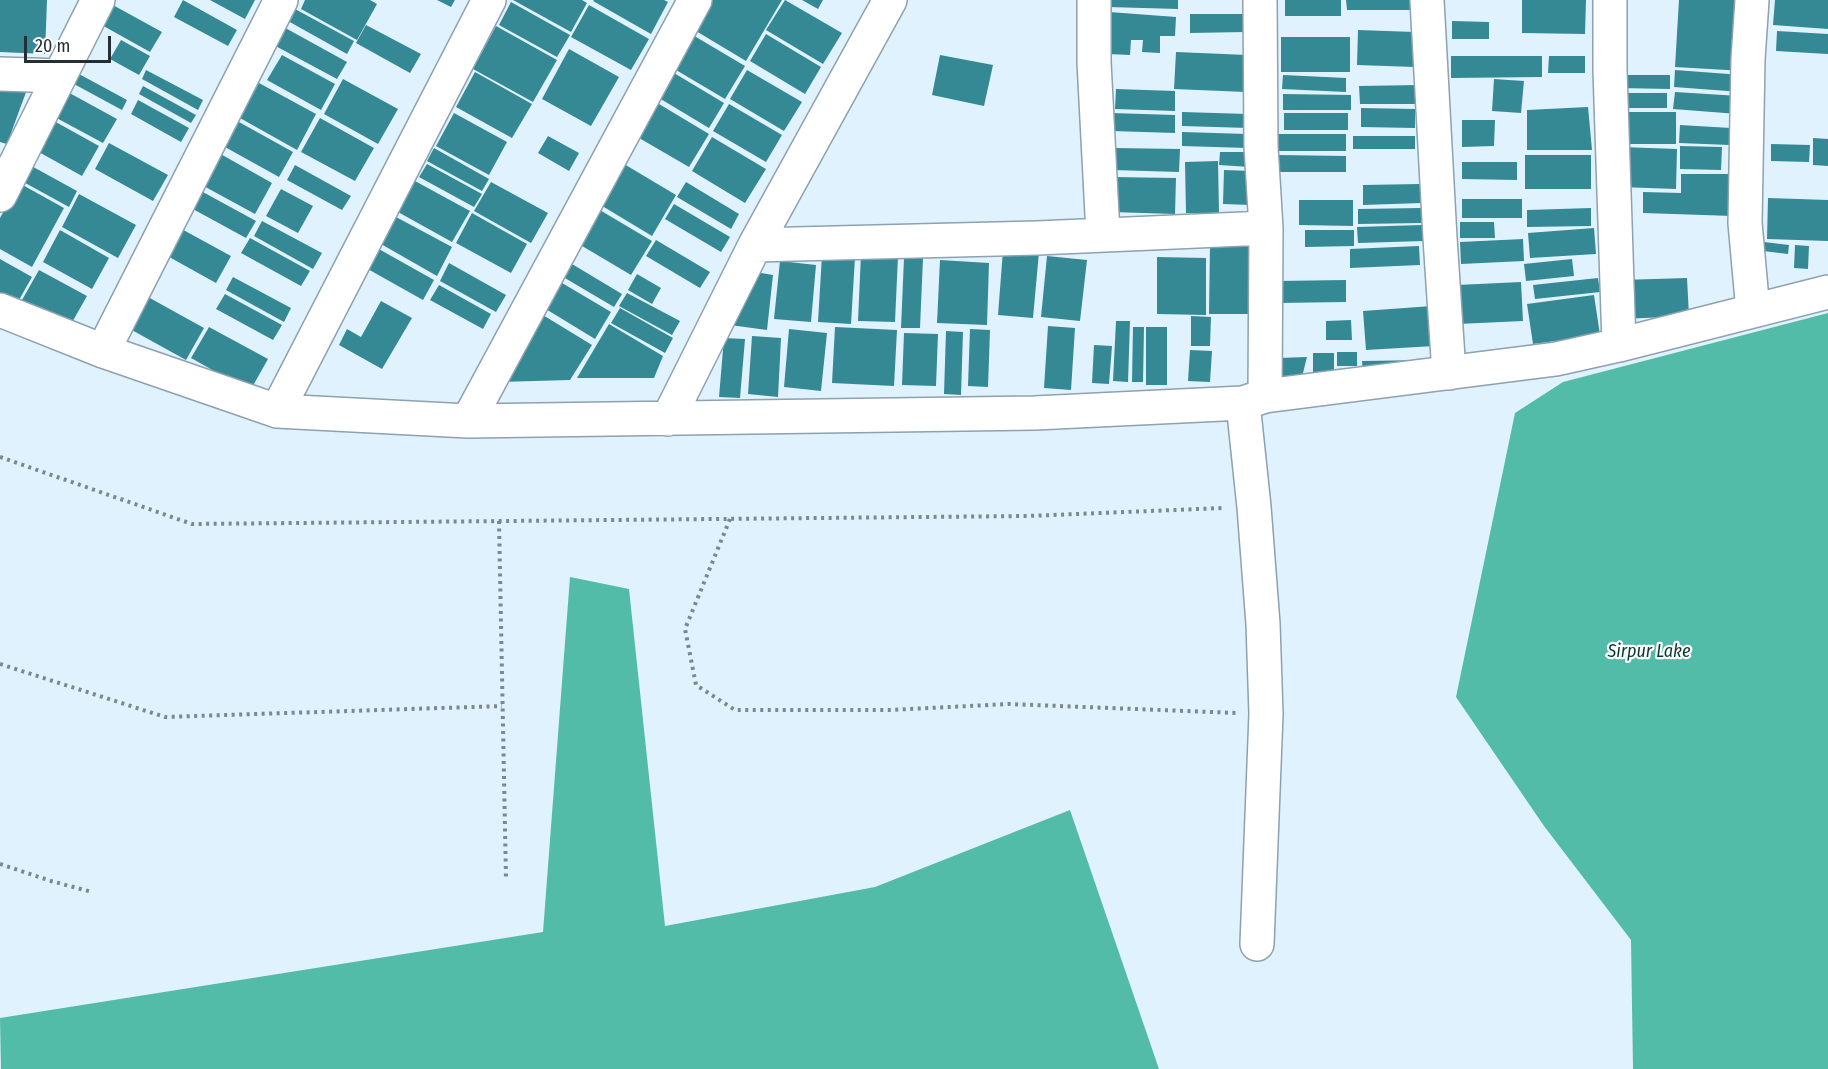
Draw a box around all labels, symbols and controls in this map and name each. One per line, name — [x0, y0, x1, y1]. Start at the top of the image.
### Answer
scale bar — [27, 24, 114, 62]
text: 20 m — [35, 35, 70, 57]
water label: Sirpur Lake — [1607, 641, 1691, 663]

